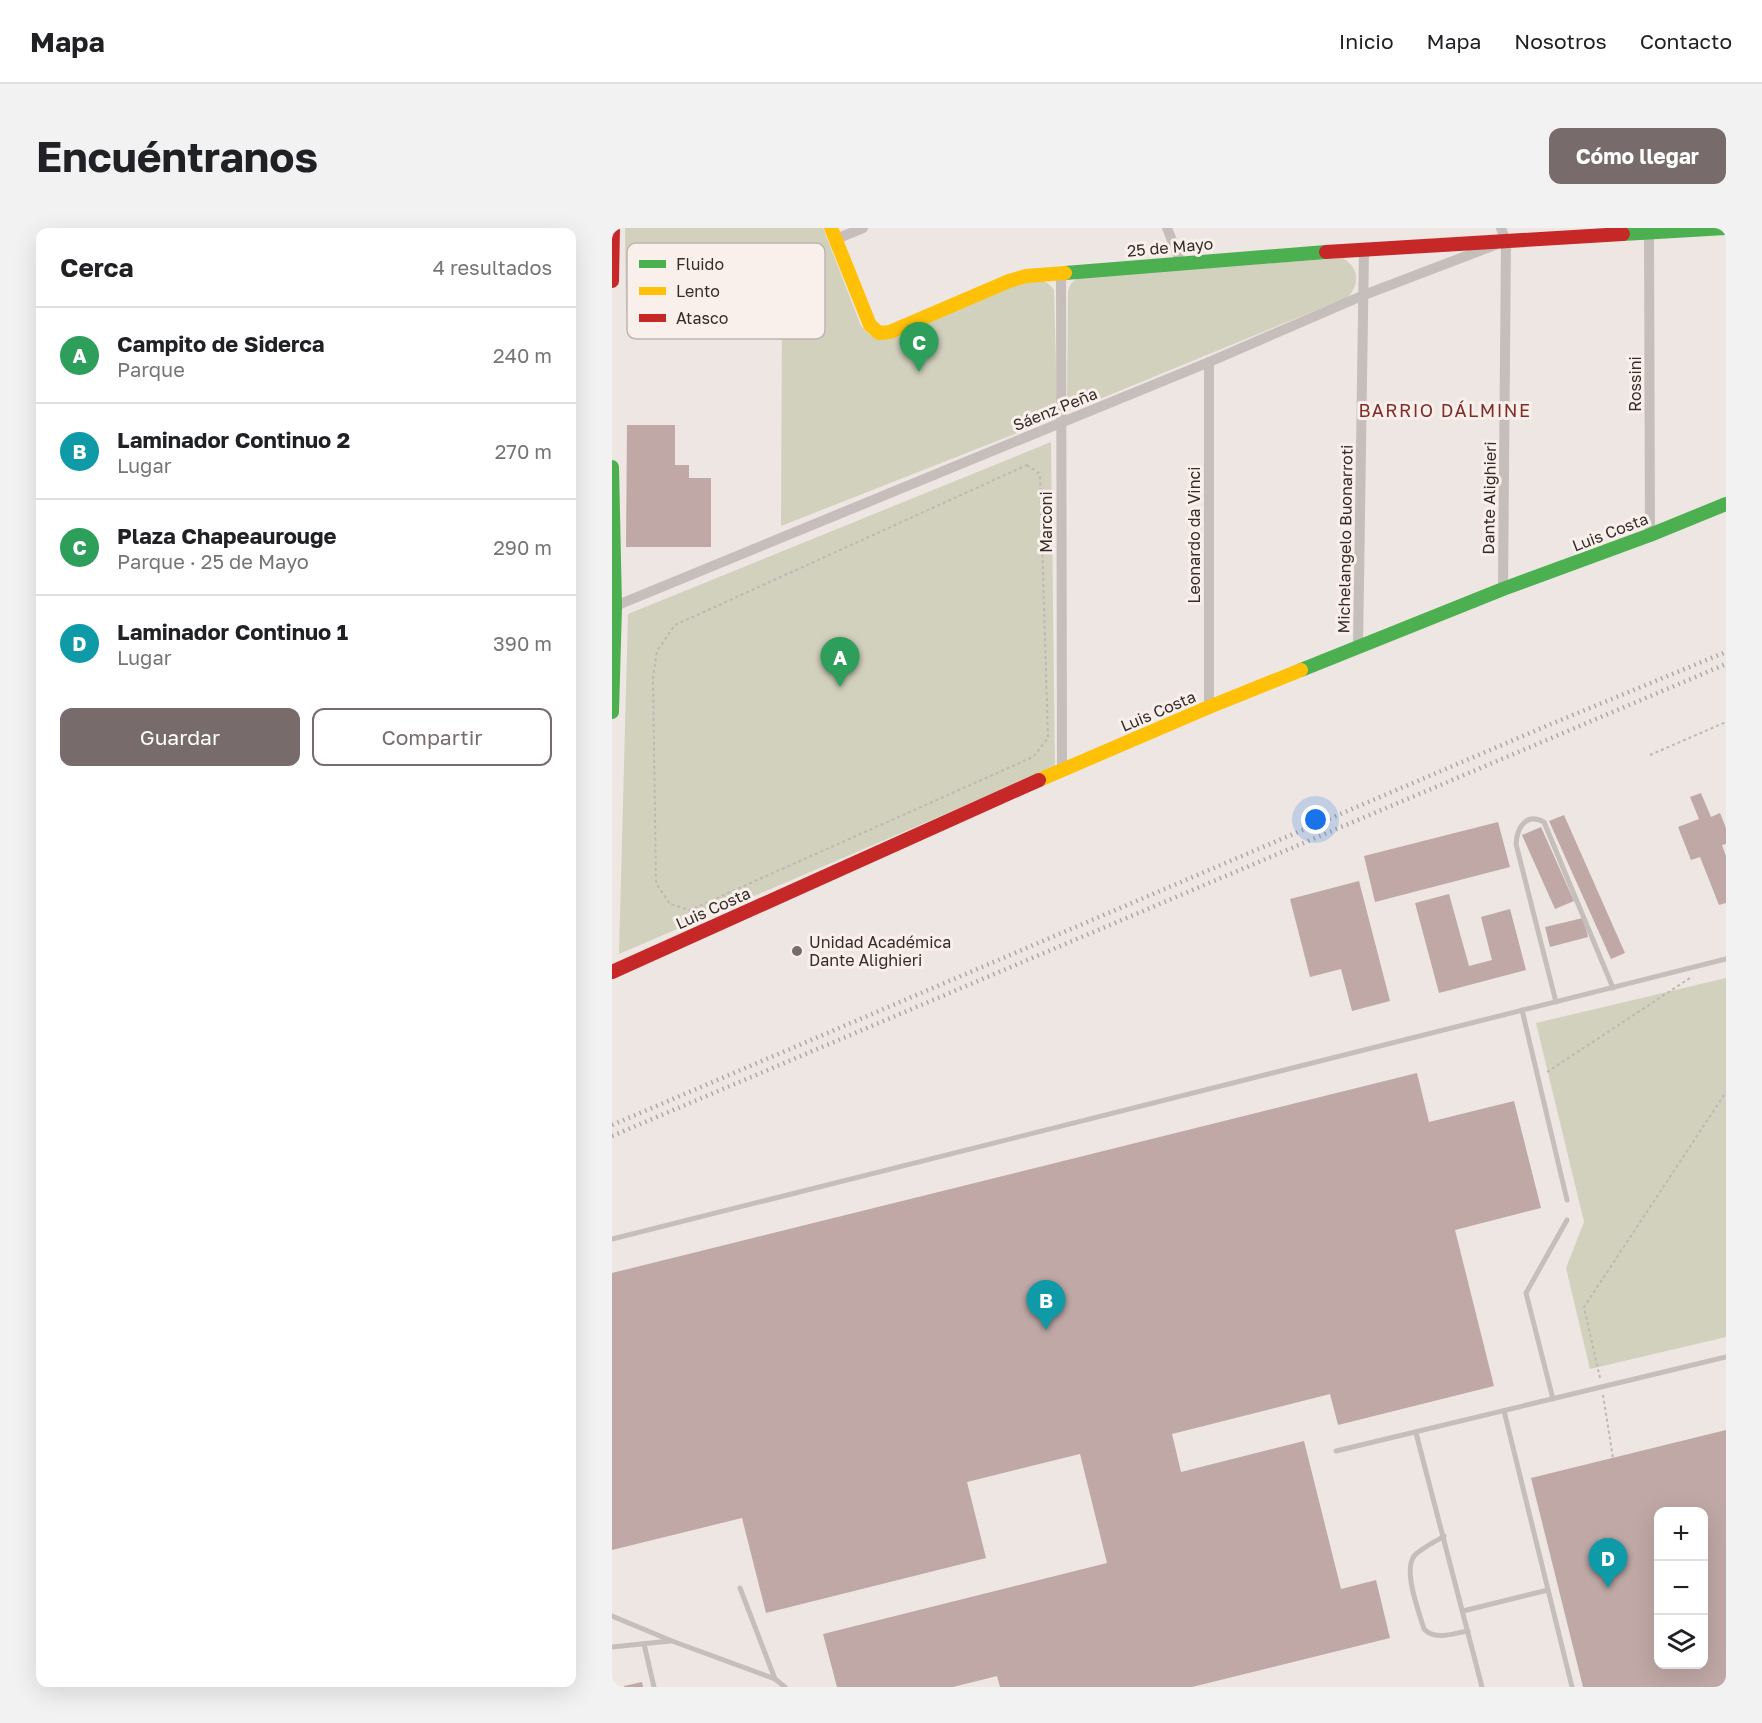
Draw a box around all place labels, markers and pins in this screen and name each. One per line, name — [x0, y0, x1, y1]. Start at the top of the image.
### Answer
pin: C — [900, 322, 938, 372]
pin: A — [820, 638, 860, 687]
place label: Unidad Académica Dante Alighieri — [809, 932, 951, 970]
marker: Unidad Académica Dante Alighieri — [790, 944, 804, 958]
pin: B — [1026, 1280, 1066, 1330]
pin: D — [1588, 1538, 1628, 1588]

